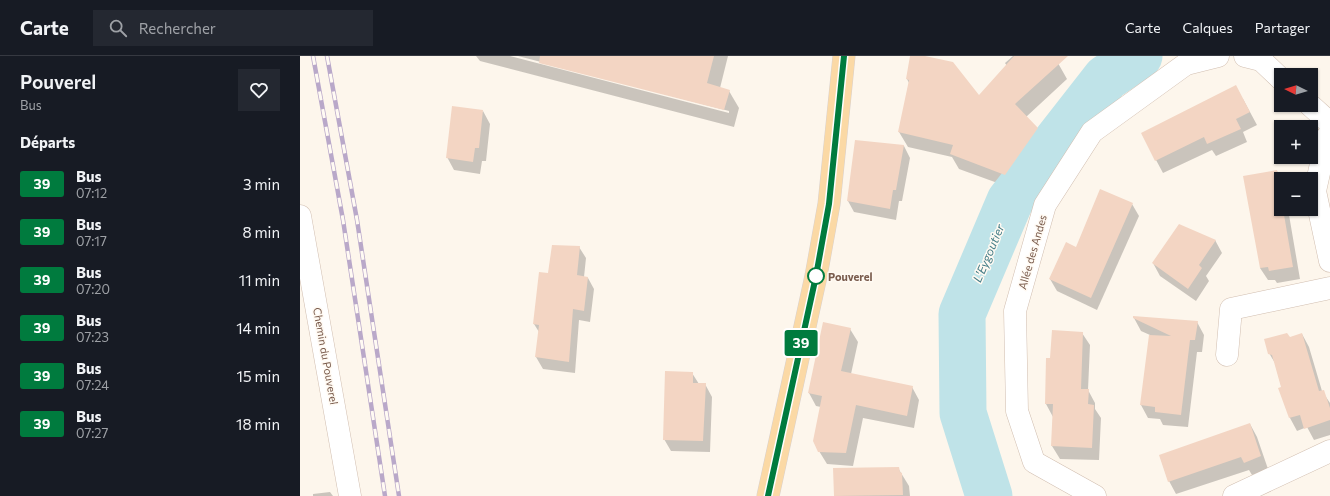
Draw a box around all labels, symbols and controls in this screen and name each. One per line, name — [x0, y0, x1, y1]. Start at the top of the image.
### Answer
search box — [93, 10, 373, 46]
text: Carte — [20, 16, 69, 39]
icon: search — [107, 17, 129, 39]
text: Rechercher — [139, 19, 216, 37]
text: Carte — [1125, 19, 1161, 36]
text: Calques — [1183, 19, 1233, 36]
text: Partager — [1255, 19, 1310, 36]
north arrow — [1274, 68, 1318, 112]
map controls — [1274, 68, 1318, 216]
button: heart — [238, 69, 280, 111]
text: Pouverel — [20, 70, 96, 93]
text: Bus — [20, 97, 42, 113]
button: + — [1274, 120, 1318, 164]
text: Départs — [20, 133, 75, 151]
text: Bus — [76, 167, 101, 185]
button: − — [1274, 172, 1318, 216]
text: 39 — [34, 175, 50, 192]
text: 3 min — [243, 175, 280, 193]
text: 07:12 — [76, 185, 107, 201]
street label: Allée des Andes — [1015, 213, 1049, 291]
text: Bus — [76, 215, 101, 233]
water label: L'Eygoutier — [970, 221, 1007, 284]
text: 39 — [34, 223, 50, 240]
text: 8 min — [242, 223, 280, 241]
text: 07:17 — [76, 233, 107, 249]
text: Bus — [76, 263, 101, 281]
marker: Pouverel — [807, 267, 825, 285]
place label: Pouverel — [828, 270, 873, 283]
text: 39 — [34, 271, 50, 288]
text: 11 min — [239, 271, 280, 289]
text: 07:20 — [76, 281, 110, 297]
street label: Chemin du Pouverel — [311, 306, 341, 406]
text: Bus — [76, 311, 101, 329]
text: 39 — [34, 319, 50, 336]
text: 14 min — [236, 319, 280, 337]
text: 07:23 — [76, 329, 109, 345]
line badge: 39 — [783, 330, 819, 356]
text: 39 — [793, 334, 809, 351]
text: Bus — [76, 359, 101, 377]
text: 39 — [34, 367, 50, 384]
text: 15 min — [237, 367, 280, 385]
text: 07:24 — [76, 377, 109, 393]
text: Bus — [76, 407, 101, 425]
text: 39 — [34, 415, 50, 432]
text: 18 min — [236, 415, 280, 433]
text: 07:27 — [76, 425, 108, 441]

